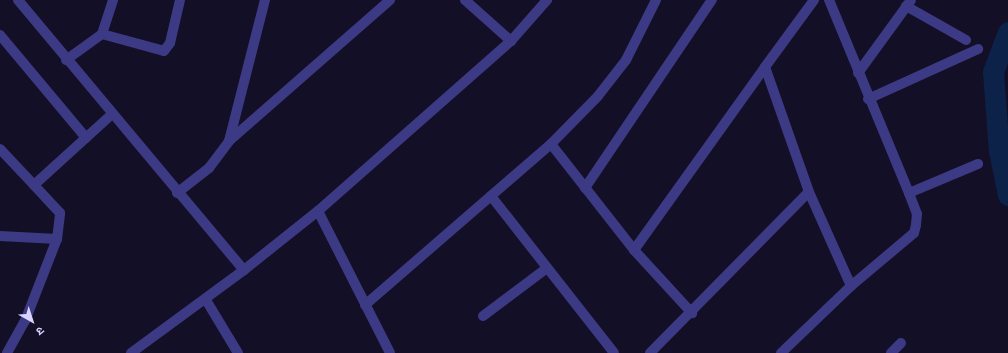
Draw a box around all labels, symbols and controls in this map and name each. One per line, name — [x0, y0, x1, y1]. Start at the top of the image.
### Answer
north arrow — [12, 301, 52, 341]
text: उ — [33, 324, 46, 338]

